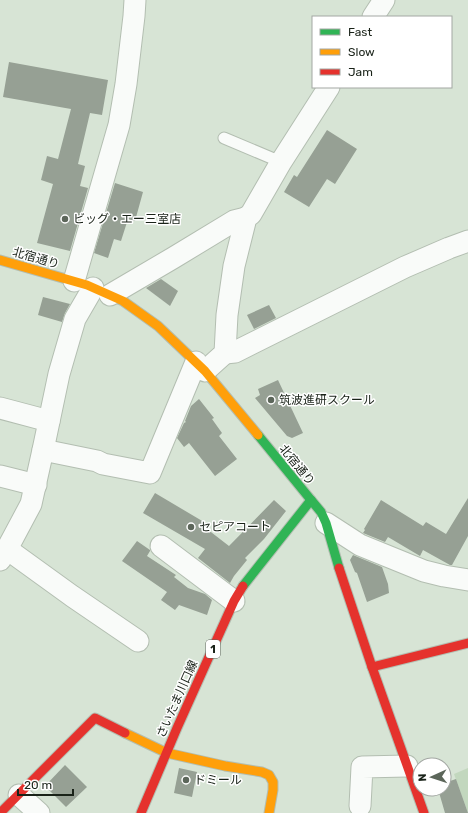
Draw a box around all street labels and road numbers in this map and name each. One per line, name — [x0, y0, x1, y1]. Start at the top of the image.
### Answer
street label: 北宿通り — [11, 245, 61, 271]
street label: 北宿通り — [276, 442, 318, 488]
road number: 1 — [206, 640, 220, 658]
street label: さいたま川口線 — [154, 658, 200, 740]

